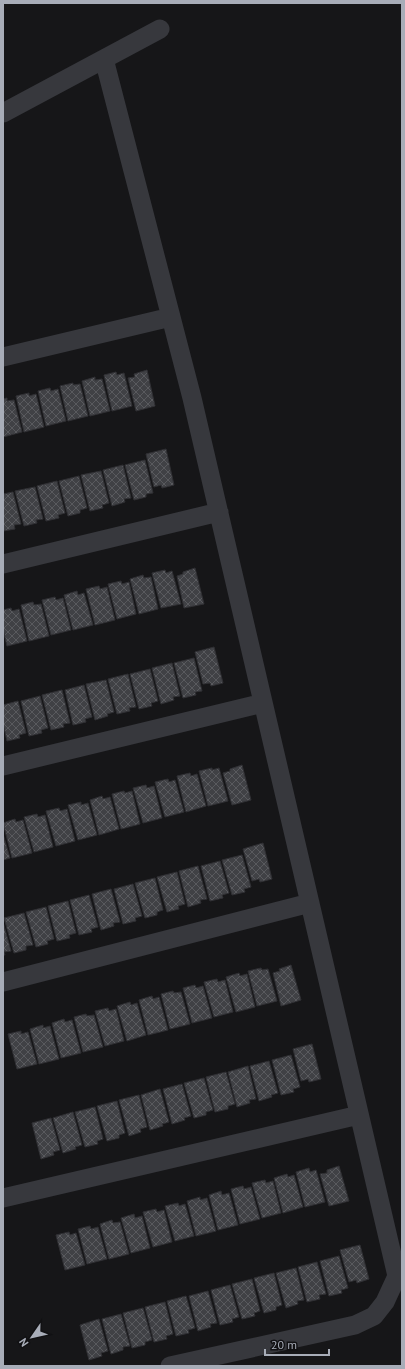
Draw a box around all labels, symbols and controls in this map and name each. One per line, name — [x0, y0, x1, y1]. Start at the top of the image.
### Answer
north arrow — [12, 1317, 52, 1357]
scale bar — [265, 1331, 329, 1357]
text: N — [16, 1336, 32, 1350]
text: 20 m — [271, 1337, 297, 1352]

